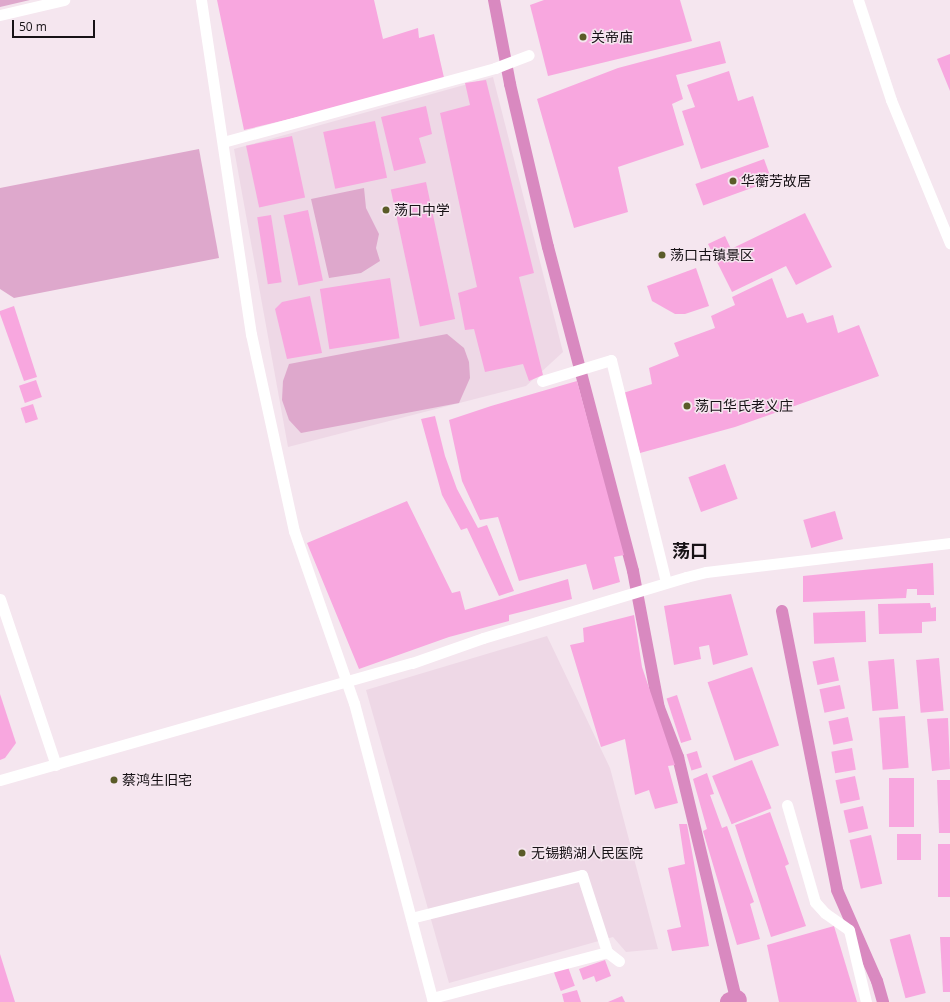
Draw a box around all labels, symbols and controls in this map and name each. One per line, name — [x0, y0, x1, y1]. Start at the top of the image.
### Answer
scale bar — [14, 12, 97, 38]
text: 50 m — [19, 18, 47, 35]
place label: 关帝庙 — [591, 29, 633, 45]
marker: 关帝庙 — [578, 32, 588, 42]
place label: 华蘅芳故居 — [741, 173, 811, 189]
marker: 华蘅芳故居 — [728, 176, 738, 186]
place label: 荡口中学 — [394, 202, 450, 218]
marker: 荡口中学 — [381, 205, 391, 215]
place label: 荡口古镇景区 — [670, 247, 754, 263]
marker: 荡口古镇景区 — [657, 250, 667, 260]
place label: 荡口华氏老义庄 — [695, 398, 793, 414]
marker: 荡口华氏老义庄 — [682, 401, 692, 411]
district label: 荡口 — [672, 539, 708, 561]
place label: 蔡鸿生旧宅 — [122, 772, 192, 788]
marker: 蔡鸿生旧宅 — [109, 775, 119, 785]
place label: 无锡鹅湖人民医院 — [531, 845, 643, 861]
marker: 无锡鹅湖人民医院 — [516, 847, 528, 859]

